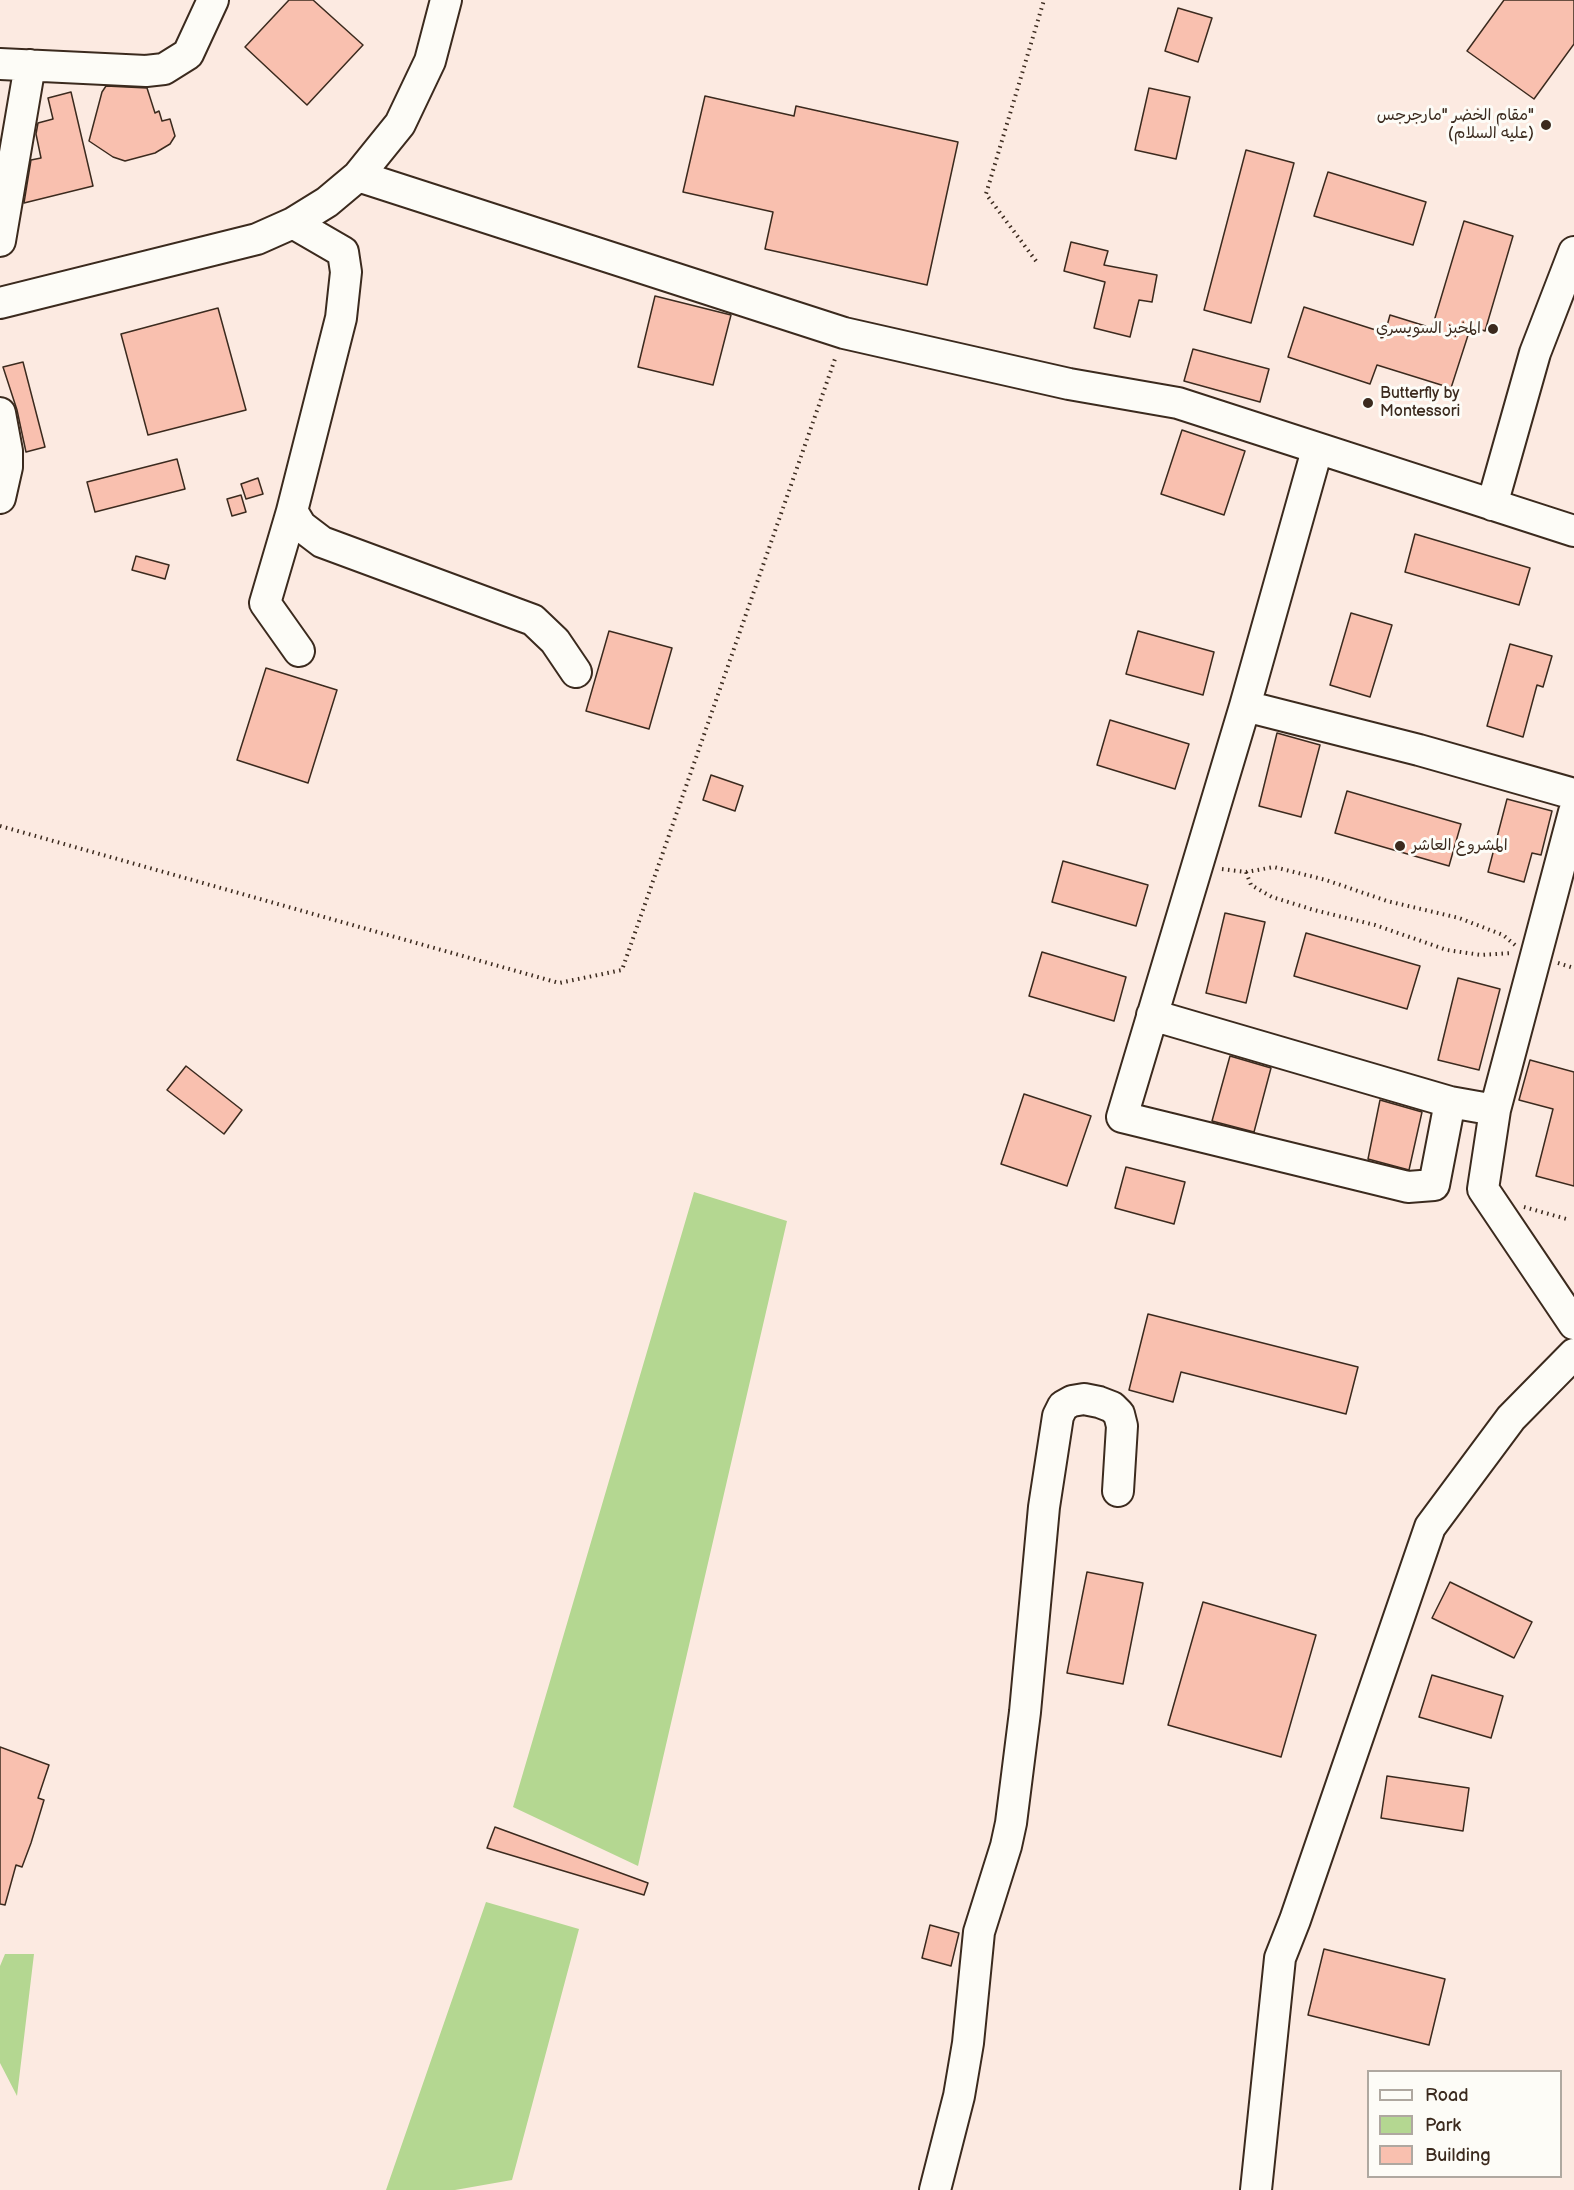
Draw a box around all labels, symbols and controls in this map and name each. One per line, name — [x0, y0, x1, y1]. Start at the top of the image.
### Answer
place label: مقام الخضر "مارجرجس" (عليه السلام) — [1377, 106, 1534, 144]
marker: مقام الخضر "مارجرجس" (عليه السلام) — [1539, 118, 1553, 132]
place label: المخبز السويسري — [1376, 319, 1481, 339]
marker: المخبز السويسري — [1486, 322, 1500, 336]
place label: Butterfly by Montessori — [1380, 384, 1460, 422]
marker: Butterfly by Montessori — [1361, 396, 1375, 410]
place label: المشروع العاشر — [1412, 836, 1508, 856]
marker: المشروع العاشر — [1393, 839, 1407, 853]
legend — [1367, 2070, 1562, 2178]
text: Road — [1425, 2085, 1469, 2106]
text: Park — [1425, 2115, 1461, 2136]
text: Building — [1425, 2145, 1491, 2166]

